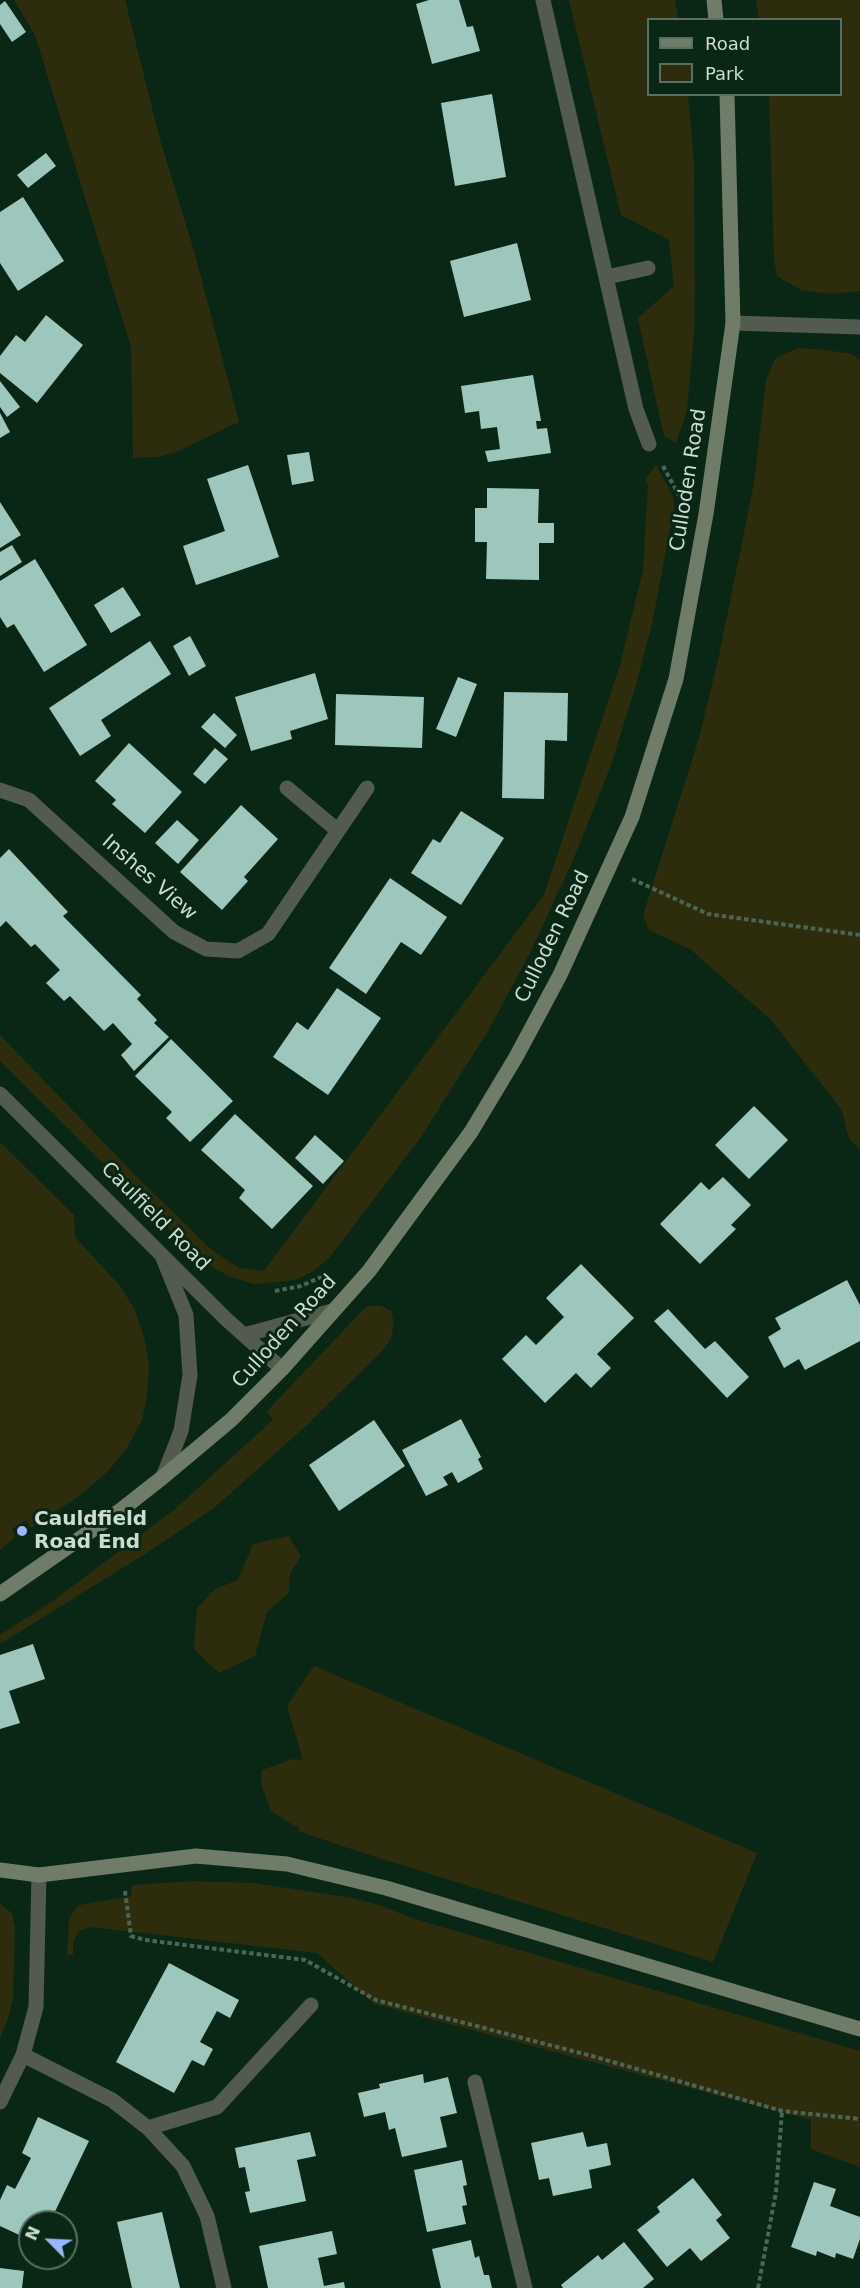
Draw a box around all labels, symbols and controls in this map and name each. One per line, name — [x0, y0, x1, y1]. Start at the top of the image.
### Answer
legend — [647, 18, 842, 96]
text: Road — [705, 33, 750, 54]
text: Park — [705, 63, 744, 84]
street label: Culloden Road — [666, 407, 712, 553]
street label: Inshes View — [97, 830, 201, 926]
street label: Culloden Road — [511, 867, 595, 1007]
street label: Caulfield Road — [96, 1158, 214, 1276]
street label: Culloden Road — [228, 1270, 342, 1394]
place label: Cauldfield Road End — [34, 1508, 147, 1555]
marker: Cauldfield Road End — [15, 1524, 29, 1538]
north arrow — [18, 2210, 78, 2270]
text: N — [22, 2223, 44, 2243]

